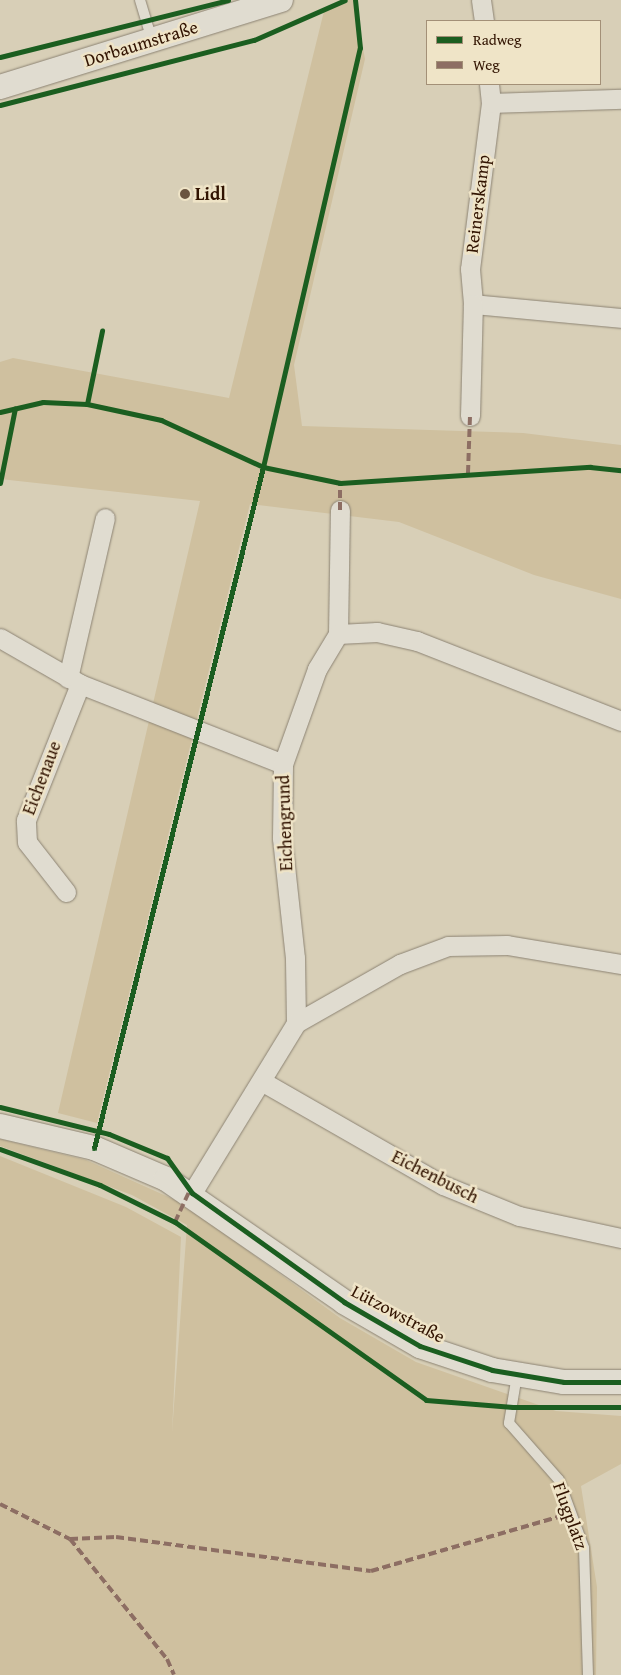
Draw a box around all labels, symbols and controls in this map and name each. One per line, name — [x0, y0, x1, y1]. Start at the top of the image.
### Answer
street label: Dorbaumstraße — [81, 16, 201, 72]
legend — [426, 20, 601, 85]
text: Radweg — [473, 29, 522, 50]
text: Weg — [473, 54, 500, 75]
street label: Reinerskamp — [461, 154, 495, 254]
place label: Lidl — [195, 183, 226, 205]
marker: Lidl — [179, 188, 191, 200]
street label: Eichenaue — [18, 738, 66, 818]
street label: Eichengrund — [273, 774, 297, 872]
street label: Eichenbusch — [388, 1146, 482, 1208]
street label: Lützowstraße — [348, 1280, 448, 1348]
street label: Flugplatz — [548, 1479, 592, 1553]

